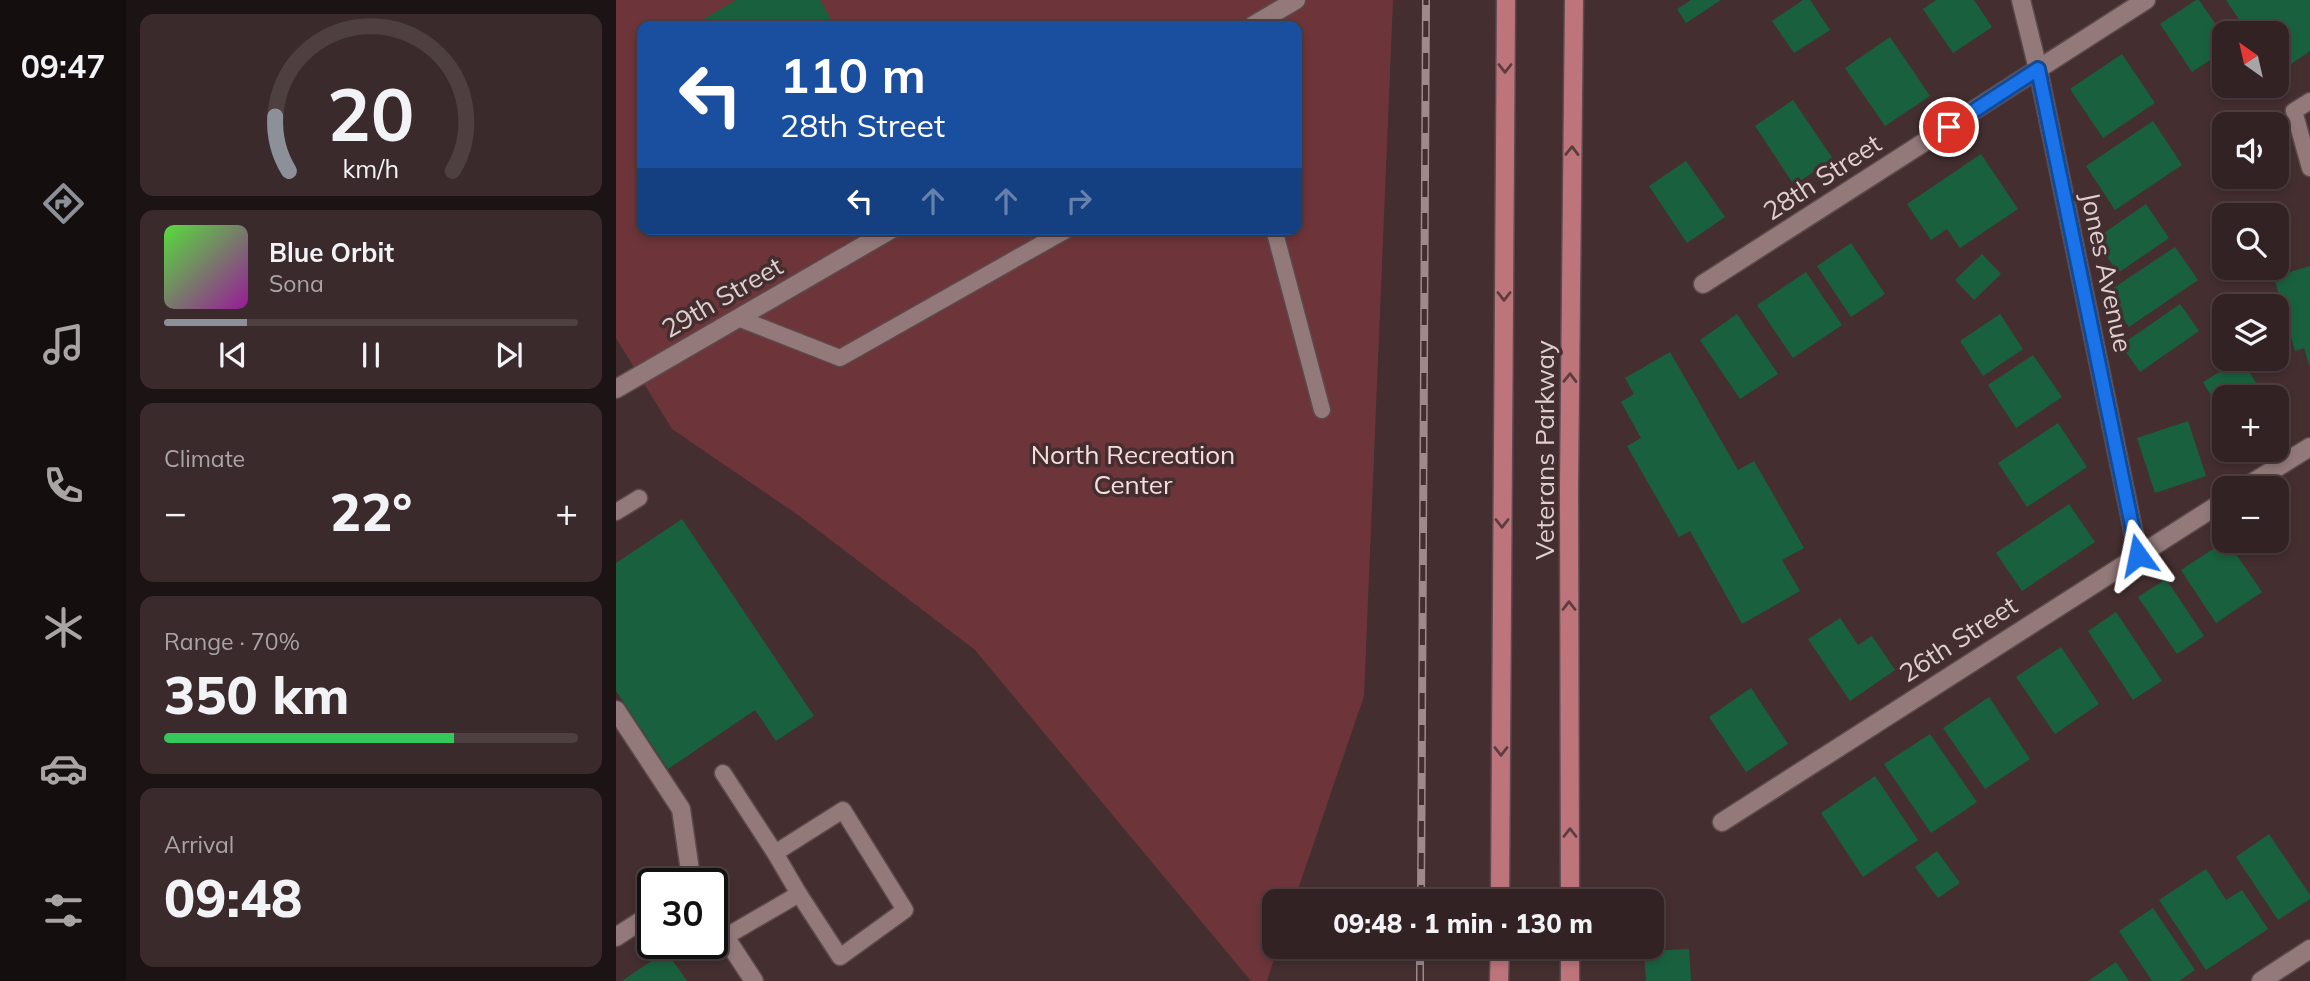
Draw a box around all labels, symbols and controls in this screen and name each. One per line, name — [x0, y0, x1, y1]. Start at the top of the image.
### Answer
north arrow — [2212, 21, 2289, 98]
map controls — [2212, 21, 2289, 553]
text: 110 m — [780, 44, 926, 105]
text: 09:47 — [21, 46, 105, 86]
icon: left — [665, 49, 756, 140]
one-way arrow — [1497, 63, 1513, 74]
text: 20 — [327, 68, 415, 159]
pin — [1919, 97, 1979, 157]
text: 28th Street — [780, 105, 945, 145]
icon: arrive — [1930, 108, 1968, 146]
button: sound — [2212, 112, 2289, 189]
street label: 28th Street — [1757, 127, 1887, 227]
one-way arrow — [1565, 145, 1580, 156]
text: km/h — [343, 153, 399, 184]
icon: directions — [39, 179, 88, 228]
icon: left — [841, 182, 879, 220]
icon: ahead — [914, 182, 952, 220]
icon: ahead — [987, 182, 1025, 220]
icon: right — [1060, 182, 1098, 220]
street label: Jones Avenue — [2074, 189, 2140, 355]
button: search — [2212, 203, 2289, 280]
text: Blue Orbit — [269, 236, 394, 269]
street label: 29th Street — [656, 249, 788, 345]
text: Sona — [269, 269, 324, 298]
one-way arrow — [1496, 291, 1512, 301]
button: layers — [2212, 294, 2289, 371]
icon: music — [39, 320, 88, 369]
icon: previous — [214, 336, 252, 374]
icon: pause — [352, 336, 390, 374]
icon: next — [490, 336, 528, 374]
street label: Veterans Parkway — [1528, 340, 1561, 560]
one-way arrow — [1562, 372, 1578, 383]
button: + — [2212, 385, 2289, 462]
park label: North Recreation Center — [1031, 438, 1235, 501]
text: Climate — [164, 444, 245, 473]
icon: phone — [39, 461, 88, 510]
button: − — [2212, 476, 2289, 553]
text: 22° — [330, 479, 412, 544]
text: − — [164, 488, 187, 536]
text: + — [555, 488, 578, 536]
one-way arrow — [1494, 518, 1510, 529]
position arrow — [2101, 518, 2175, 592]
street label: 26th Street — [1893, 589, 2023, 689]
one-way arrow — [1561, 600, 1577, 610]
icon: climate — [39, 603, 88, 652]
text: Range · 70% — [164, 627, 300, 656]
text: 350 km — [164, 662, 349, 727]
icon: car — [39, 744, 88, 793]
one-way arrow — [1493, 746, 1509, 756]
one-way arrow — [1562, 827, 1578, 838]
text: Arrival — [164, 830, 234, 859]
text: 09:48 — [164, 865, 302, 930]
speed limit sign: 30 — [637, 868, 728, 959]
icon: filters — [39, 886, 88, 935]
text: 09:48 · 1 min · 130 m — [1333, 907, 1593, 940]

